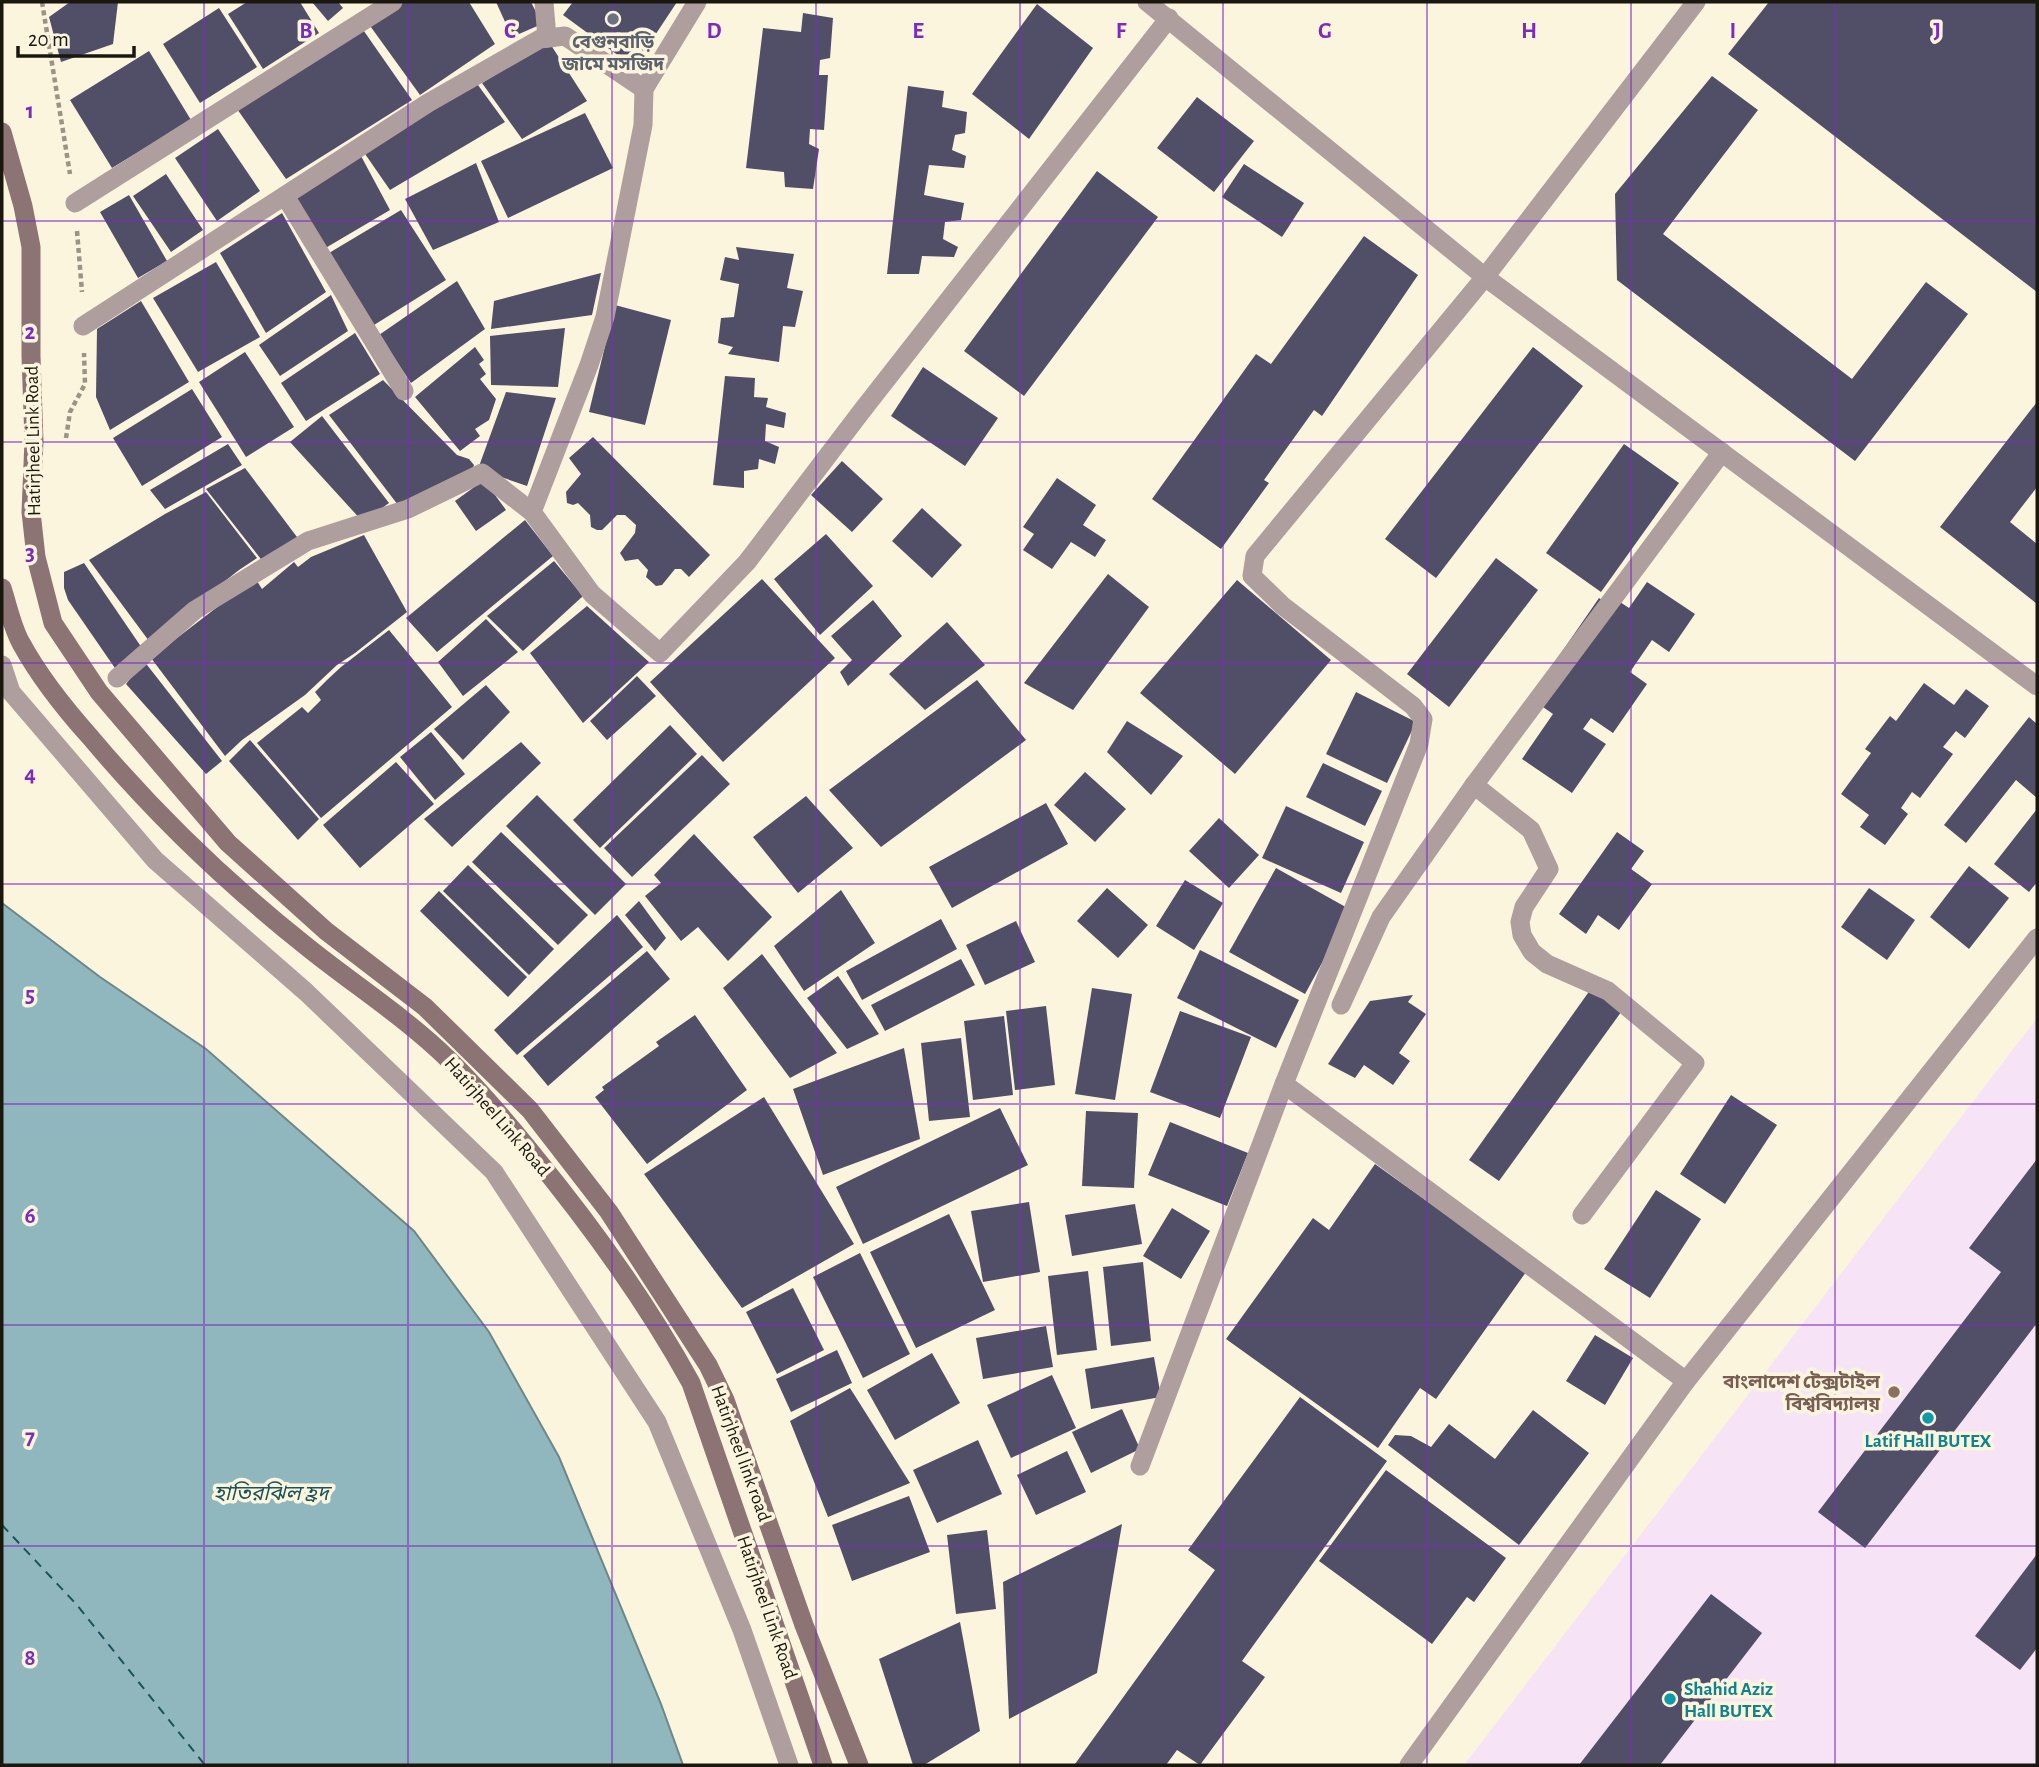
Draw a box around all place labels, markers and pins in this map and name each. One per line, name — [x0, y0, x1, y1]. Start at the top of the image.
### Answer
marker: বেগুনবাড়ি জামে মসজিদ — [605, 11, 621, 27]
place label: বেগুনবাড়ি জামে মসজিদ — [561, 31, 664, 74]
place label: বাংলাদেশ টেক্সটাইল বিশ্ববিদ্যালয় — [1722, 1371, 1881, 1414]
marker: বাংলাদেশ টেক্সটাইল বিশ্ববিদ্যালয় — [1886, 1384, 1902, 1400]
marker: Latif Hall BUTEX — [1920, 1410, 1936, 1426]
place label: Latif Hall BUTEX — [1865, 1432, 1992, 1451]
place label: Shahid Aziz Hall BUTEX — [1684, 1680, 1773, 1721]
marker: Shahid Aziz Hall BUTEX — [1662, 1691, 1678, 1707]

